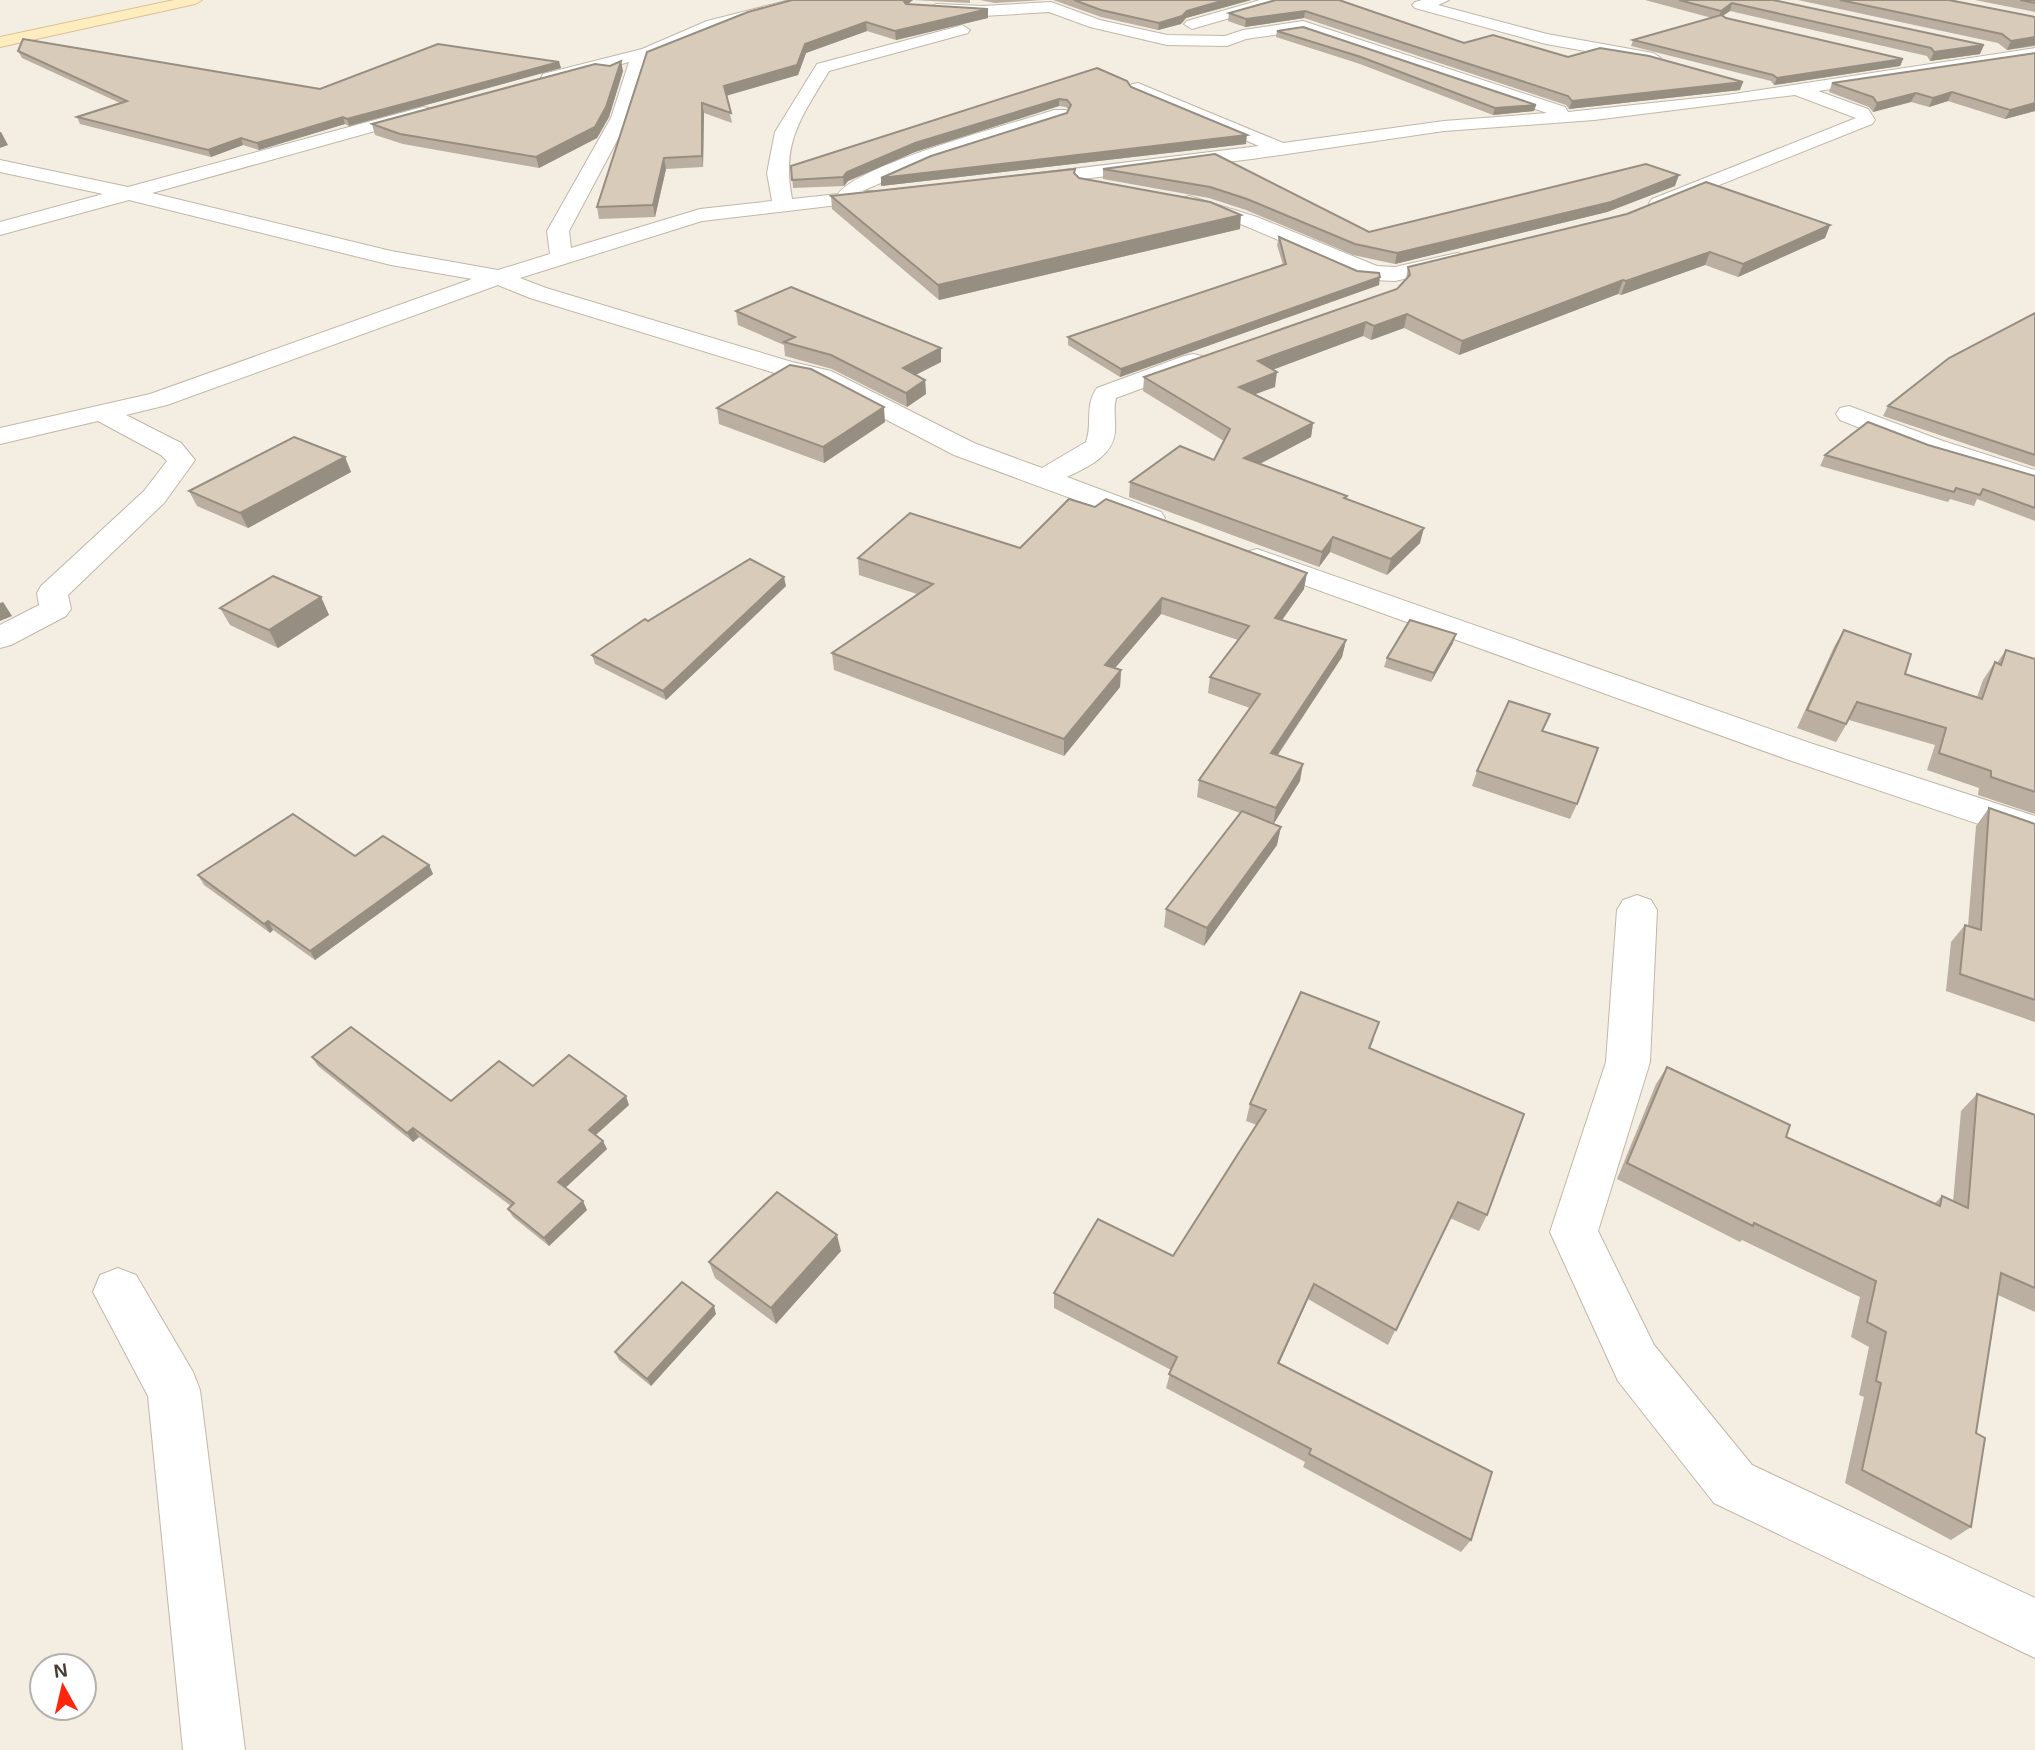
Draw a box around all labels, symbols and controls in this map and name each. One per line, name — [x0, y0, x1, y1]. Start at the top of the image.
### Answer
north arrow — [28, 1652, 98, 1722]
text: N — [52, 1659, 69, 1682]

